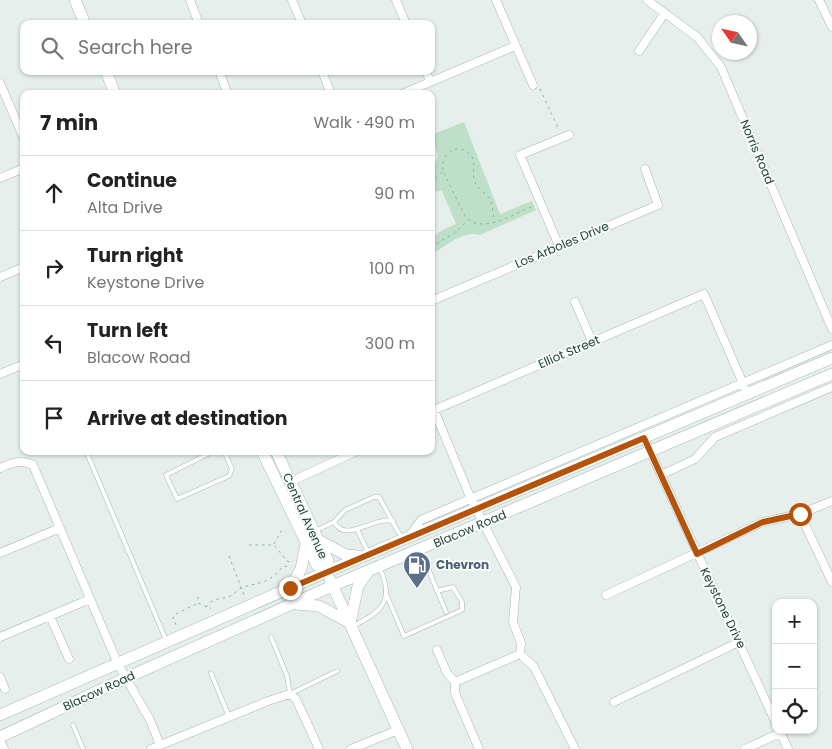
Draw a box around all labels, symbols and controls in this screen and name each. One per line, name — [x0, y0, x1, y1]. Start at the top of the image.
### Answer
north arrow — [712, 15, 757, 60]
search box — [20, 20, 435, 75]
icon: search — [38, 34, 66, 62]
text: Search here — [78, 34, 192, 61]
text: 7 min — [40, 108, 98, 137]
text: Walk · 490 m — [314, 111, 415, 134]
street label: Norris Road — [736, 117, 779, 187]
text: Continue — [87, 167, 177, 194]
icon: ahead — [40, 179, 68, 207]
text: 90 m — [374, 182, 415, 205]
text: Alta Drive — [87, 196, 163, 219]
street label: Los Arboles Drive — [512, 217, 611, 272]
text: Turn right — [87, 242, 183, 269]
icon: right — [40, 254, 68, 282]
text: 100 m — [369, 257, 415, 280]
text: Keystone Drive — [87, 271, 204, 294]
text: Turn left — [87, 317, 168, 344]
icon: left — [40, 329, 68, 357]
street label: Elliot Street — [535, 331, 602, 372]
text: 300 m — [365, 332, 415, 355]
text: Blacow Road — [87, 346, 191, 369]
icon: arrive — [40, 404, 68, 432]
text: Arrive at destination — [87, 405, 288, 432]
street label: Central Avenue — [279, 470, 332, 562]
route start — [789, 503, 812, 526]
street label: Blacow Road — [431, 506, 509, 552]
fuel station icon: Chevron — [402, 550, 432, 589]
place label: Chevron — [436, 556, 489, 573]
street label: Keystone Drive — [696, 564, 750, 651]
route end — [279, 577, 302, 600]
map controls — [772, 599, 817, 734]
button: + — [772, 599, 817, 644]
button: − — [772, 644, 817, 689]
street label: Blacow Road — [60, 666, 138, 715]
button: locate — [772, 689, 817, 734]

